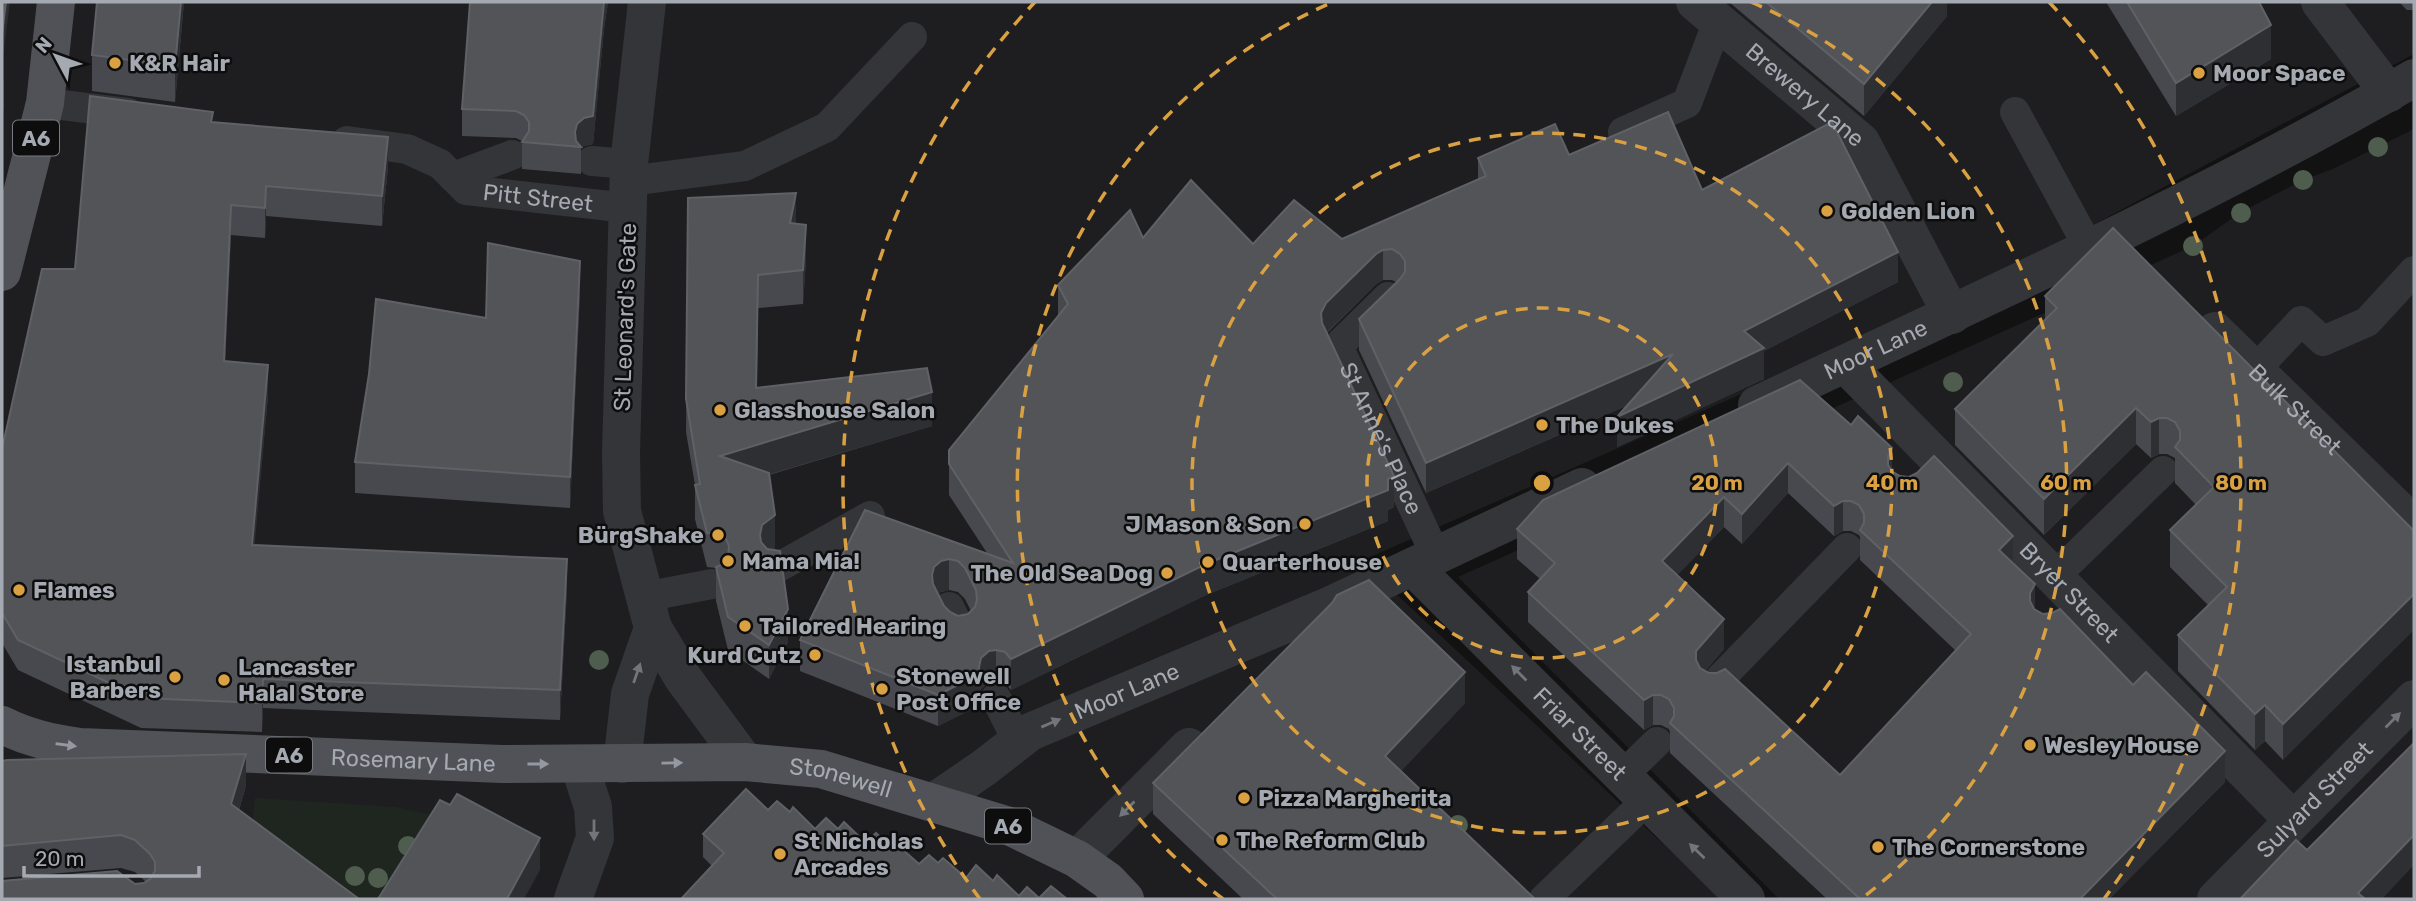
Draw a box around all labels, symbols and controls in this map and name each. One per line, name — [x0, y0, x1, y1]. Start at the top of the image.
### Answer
north arrow — [21, 21, 91, 91]
text: N — [30, 32, 57, 58]
street label: Brewery Lane — [1740, 37, 1870, 153]
place label: K&R Hair — [129, 49, 230, 77]
marker: K&R Hair — [107, 55, 123, 71]
place label: Moor Space — [2213, 59, 2346, 87]
marker: Moor Space — [2191, 65, 2207, 81]
road number: A6 — [13, 120, 59, 156]
street label: Pitt Street — [482, 178, 594, 218]
place label: Golden Lion — [1841, 197, 1975, 225]
marker: Golden Lion — [1819, 203, 1835, 219]
street label: St Leonard's Gate — [608, 222, 642, 412]
street label: Moor Lane — [1819, 313, 1932, 386]
street label: St Anne's Place — [1334, 358, 1429, 519]
street label: Bulk Street — [2243, 358, 2347, 461]
place label: Glasshouse Salon — [734, 396, 935, 424]
marker: Glasshouse Salon — [712, 402, 728, 418]
place label: The Dukes — [1556, 411, 1674, 439]
marker: The Dukes — [1534, 417, 1550, 433]
text: 20 m — [1691, 470, 1743, 495]
text: 40 m — [1866, 470, 1918, 495]
text: 60 m — [2040, 470, 2092, 495]
text: 80 m — [2215, 470, 2267, 495]
centre of rings — [1530, 471, 1554, 495]
place label: J Mason & Son — [1126, 510, 1291, 538]
marker: J Mason & Son — [1297, 516, 1313, 532]
place label: BürgShake — [578, 521, 704, 549]
marker: BürgShake — [710, 527, 726, 543]
street label: Bryer Street — [2014, 536, 2125, 648]
place label: Mama Mia! — [742, 547, 860, 575]
place label: Quarterhouse — [1222, 548, 1382, 576]
marker: Mama Mia! — [720, 553, 736, 569]
marker: Quarterhouse — [1200, 554, 1216, 570]
place label: The Old Sea Dog — [971, 559, 1153, 587]
marker: The Old Sea Dog — [1159, 565, 1175, 581]
place label: Flames — [33, 576, 115, 604]
marker: Flames — [11, 582, 27, 598]
place label: Tailored Hearing — [759, 612, 946, 640]
marker: Tailored Hearing — [737, 618, 753, 634]
place label: Kurd Cutz — [687, 641, 801, 669]
marker: Kurd Cutz — [807, 647, 823, 663]
place label: Istanbul Barbers — [66, 650, 161, 704]
place label: Lancaster Halal Store — [238, 653, 364, 707]
street label: Moor Lane — [1070, 657, 1183, 726]
one-way arrow — [632, 662, 643, 683]
place label: Stonewell Post Office — [896, 662, 1021, 716]
one-way arrow — [1512, 665, 1528, 682]
marker: Istanbul Barbers — [167, 669, 183, 685]
marker: Lancaster Halal Store — [216, 672, 232, 688]
marker: Stonewell Post Office — [874, 681, 890, 697]
street label: Friar Street — [1528, 681, 1633, 786]
one-way arrow — [2385, 712, 2401, 728]
one-way arrow — [1041, 717, 1062, 728]
place label: Wesley House — [2044, 731, 2199, 759]
street label: Sulyard Street — [2251, 735, 2378, 864]
marker: Wesley House — [2022, 737, 2038, 753]
road number: A6 — [266, 738, 312, 772]
one-way arrow — [55, 739, 77, 750]
street label: Rosemary Lane — [330, 743, 496, 778]
street label: Stonewell — [788, 752, 895, 804]
one-way arrow — [661, 757, 683, 769]
one-way arrow — [528, 758, 550, 770]
place label: Pizza Margherita — [1258, 784, 1452, 812]
marker: Pizza Margherita — [1236, 790, 1252, 806]
one-way arrow — [1119, 800, 1136, 816]
road number: A6 — [985, 808, 1031, 844]
one-way arrow — [588, 819, 600, 841]
place label: The Reform Club — [1236, 826, 1425, 854]
place label: St Nicholas Arcades — [794, 827, 924, 881]
marker: The Reform Club — [1214, 832, 1230, 848]
place label: The Cornerstone — [1892, 833, 2085, 861]
scale bar — [24, 834, 200, 878]
marker: The Cornerstone — [1870, 839, 1886, 855]
one-way arrow — [1689, 843, 1706, 860]
text: 20 m — [35, 846, 84, 871]
marker: St Nicholas Arcades — [772, 846, 788, 862]

